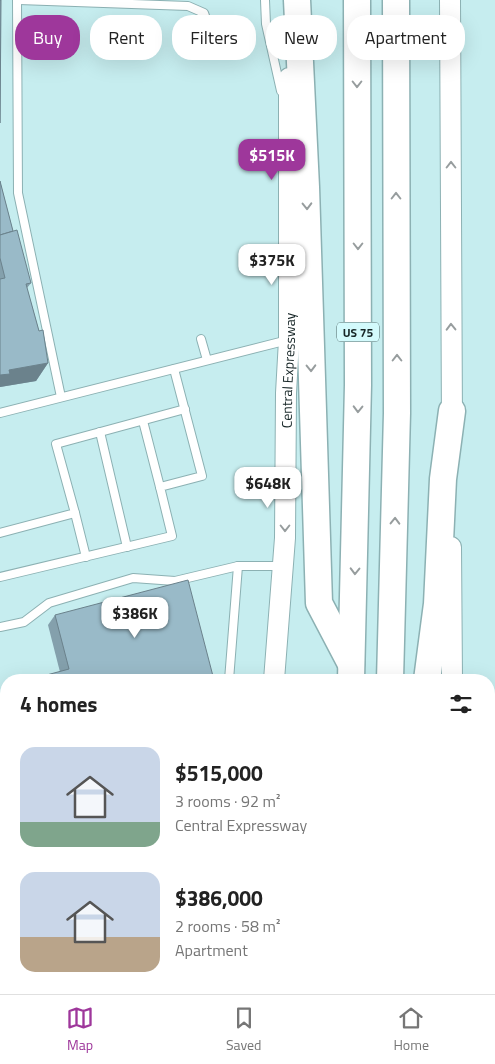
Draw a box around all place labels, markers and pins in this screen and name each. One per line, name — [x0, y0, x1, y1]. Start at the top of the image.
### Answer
pin: $515K — [237, 138, 307, 181]
pin: $375K — [237, 244, 307, 286]
pin: $648K — [233, 466, 303, 509]
pin: $386K — [100, 596, 170, 639]

